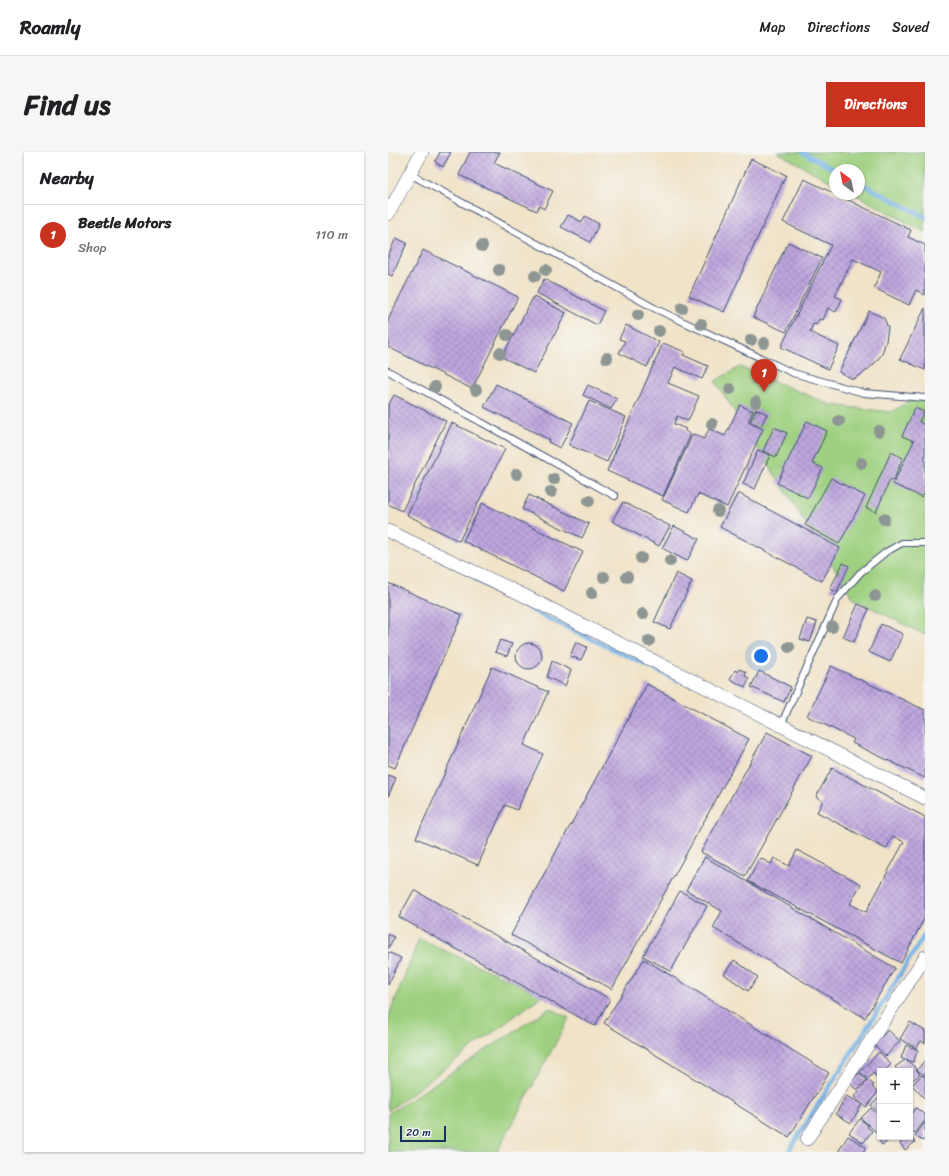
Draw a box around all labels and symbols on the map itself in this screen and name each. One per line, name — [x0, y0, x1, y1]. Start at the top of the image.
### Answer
north arrow — [829, 164, 865, 200]
pin: 1 — [751, 359, 777, 392]
your location — [751, 646, 771, 666]
scale bar — [400, 1124, 446, 1143]

